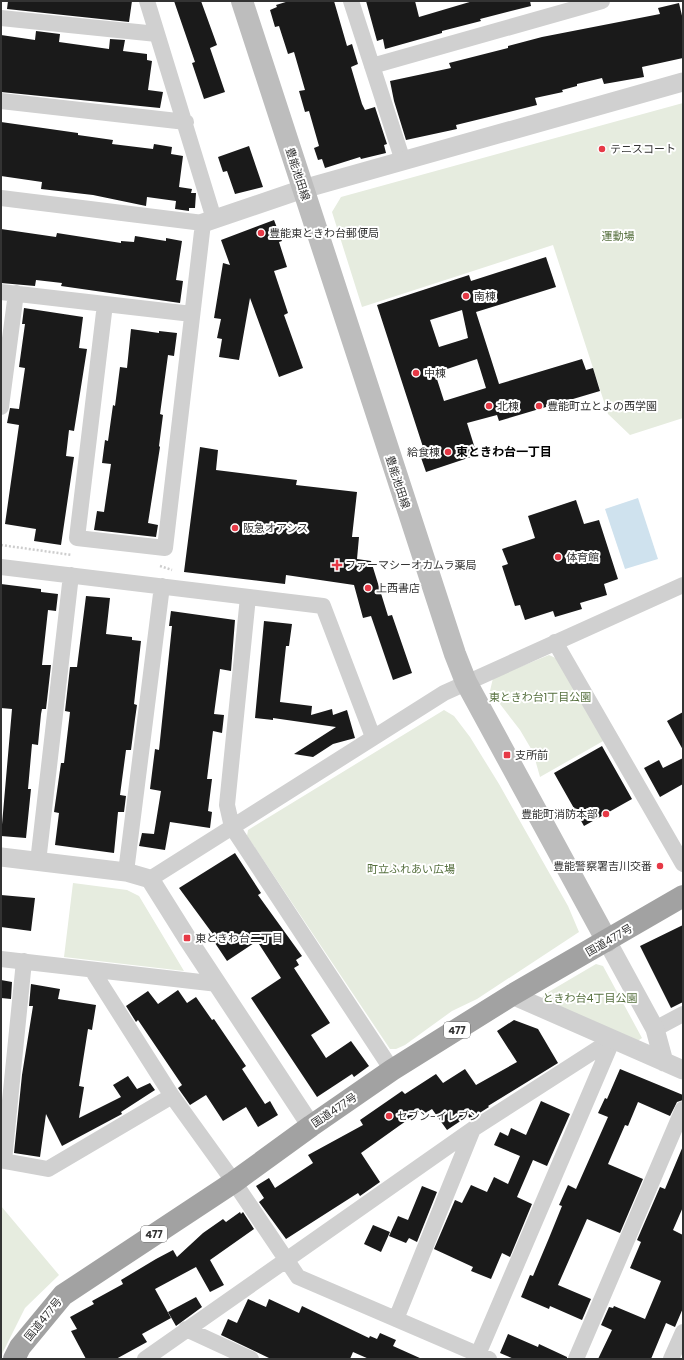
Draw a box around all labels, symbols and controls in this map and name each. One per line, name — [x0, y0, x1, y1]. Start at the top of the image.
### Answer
place label: テニスコート — [610, 141, 676, 157]
marker: テニスコート — [597, 144, 607, 154]
street label: 豊能池田線 — [282, 145, 314, 203]
place label: 豊能東ときわ台郵便局 — [269, 225, 379, 241]
marker: 豊能東ときわ台郵便局 — [256, 228, 266, 238]
park label: 運動場 — [602, 228, 635, 244]
place label: 南棟 — [474, 288, 496, 304]
marker: 南棟 — [461, 291, 471, 301]
place label: 中棟 — [424, 365, 446, 381]
marker: 中棟 — [411, 368, 421, 378]
place label: 北棟 — [497, 398, 519, 414]
place label: 豊能町立とよの西学園 — [547, 398, 657, 414]
marker: 北棟 — [484, 401, 494, 411]
marker: 豊能町立とよの西学園 — [534, 401, 544, 411]
district label: 東ときわ台一丁目 — [456, 443, 552, 460]
place label: 給食棟 — [407, 444, 440, 460]
marker: 給食棟 — [443, 447, 453, 457]
street label: 豊能池田線 — [382, 453, 414, 511]
place label: 阪急オアシス — [243, 520, 309, 536]
marker: 阪急オアシス — [230, 523, 240, 533]
place label: 体育館 — [566, 549, 599, 565]
marker: 体育館 — [553, 552, 563, 562]
place label: ファーマシーオカムラ薬局 — [345, 557, 476, 573]
marker: ファーマシーオカムラ薬局 — [332, 560, 342, 570]
place label: 上西書店 — [376, 580, 420, 596]
marker: 上西書店 — [363, 583, 373, 593]
park label: 東ときわ台1丁目公園 — [489, 689, 591, 705]
place label: 支所前 — [515, 747, 548, 763]
marker: 支所前 — [502, 750, 512, 760]
place label: 豊能町消防本部 — [521, 806, 598, 822]
marker: 豊能町消防本部 — [601, 809, 611, 819]
place label: 豊能警察署吉川交番 — [553, 858, 652, 874]
park label: 町立ふれあい広場 — [367, 861, 455, 877]
marker: 豊能警察署吉川交番 — [655, 861, 665, 871]
street label: 国道477号 — [583, 920, 635, 960]
place label: 東ときわ台二丁目 — [195, 930, 283, 946]
marker: 東ときわ台二丁目 — [182, 933, 192, 943]
park label: ときわ台4丁目公園 — [543, 990, 637, 1006]
road number: 477 — [444, 1022, 470, 1038]
street label: 国道477号 — [308, 1089, 360, 1131]
place label: セブン-イレブン — [397, 1108, 480, 1124]
marker: セブン-イレブン — [384, 1111, 394, 1121]
road number: 477 — [141, 1226, 167, 1242]
street label: 国道477号 — [20, 1294, 66, 1344]

